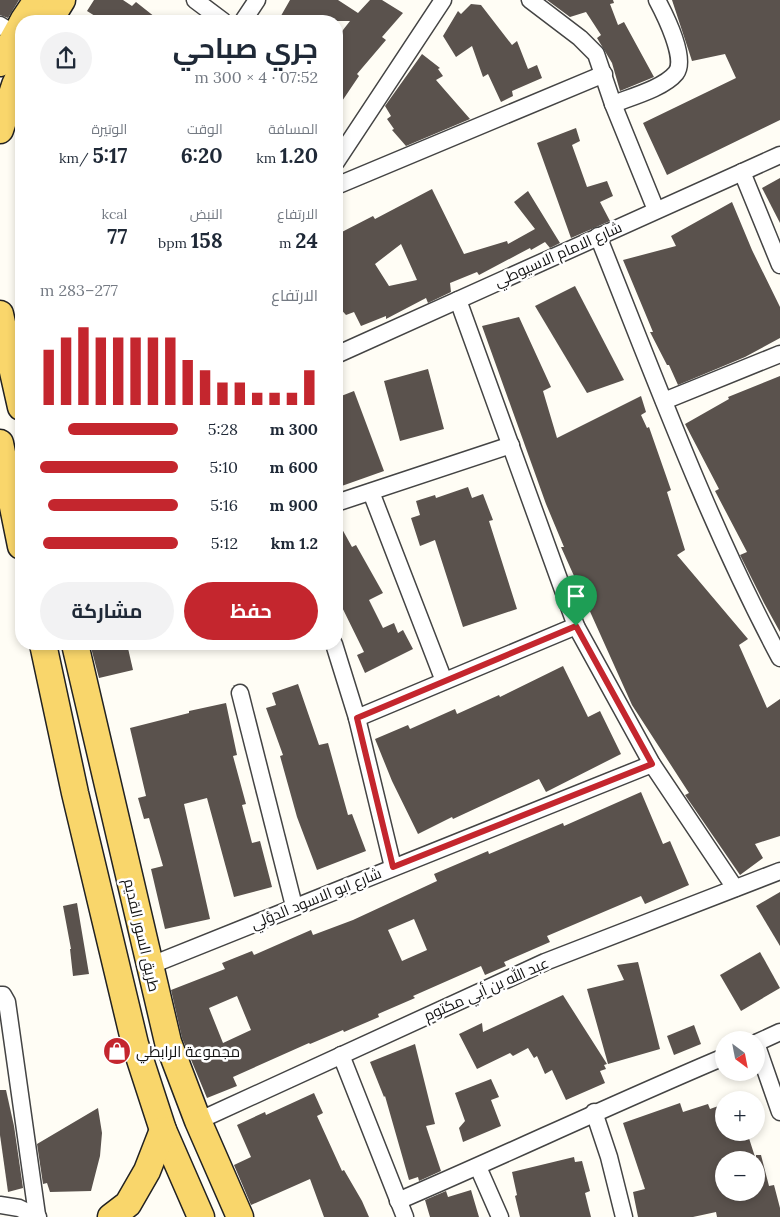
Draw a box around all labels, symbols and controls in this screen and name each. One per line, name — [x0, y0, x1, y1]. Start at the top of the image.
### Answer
text: جري صباحي — [173, 30, 318, 66]
button: share — [40, 32, 92, 84]
text: 07:52 · 4 × 300 m — [194, 67, 318, 87]
text: الوتيرة — [91, 120, 127, 138]
text: الوقت — [187, 120, 223, 138]
text: المسافة — [268, 120, 318, 138]
text: 5:17 — [92, 142, 127, 169]
text: 6:20 — [181, 142, 223, 169]
text: 1.20 — [280, 142, 318, 169]
text: /km — [59, 149, 92, 167]
text: km — [256, 149, 280, 167]
text: kcal — [101, 205, 127, 223]
text: النبض — [190, 205, 223, 223]
text: الارتفاع — [277, 205, 318, 223]
street label: شارع الامام الاسيوطي — [491, 217, 626, 293]
text: 77 — [107, 223, 127, 250]
text: 158 — [191, 227, 223, 254]
text: 24 — [295, 227, 318, 254]
text: bpm — [158, 234, 191, 252]
text: m — [279, 234, 295, 252]
text: 277–283 m — [40, 280, 118, 300]
text: الارتفاع — [271, 285, 318, 305]
text: 5:28 — [208, 419, 238, 439]
text: 300 m — [270, 419, 318, 439]
text: 5:10 — [210, 457, 238, 477]
text: 600 m — [269, 457, 318, 477]
text: 5:16 — [210, 495, 238, 515]
text: 900 m — [269, 495, 318, 515]
text: 5:12 — [211, 533, 238, 553]
text: 1.2 km — [271, 533, 318, 553]
pin — [555, 575, 597, 626]
button: مشاركة — [40, 582, 174, 640]
button: حفظ — [184, 582, 318, 640]
icon: arrive — [562, 582, 590, 610]
street label: شارع ابو الاسود الدؤلي — [248, 863, 385, 936]
street label: طريق السور القديم — [119, 877, 164, 994]
street label: عبد الله بن أبي مكتوم — [421, 953, 553, 1028]
north arrow — [715, 1031, 765, 1081]
map controls — [715, 1031, 765, 1201]
shop icon: مجموعة الرابطي — [102, 1036, 132, 1066]
place label: مجموعة الرابطي — [136, 1042, 240, 1064]
button: + — [715, 1091, 765, 1141]
button: − — [715, 1151, 765, 1201]

